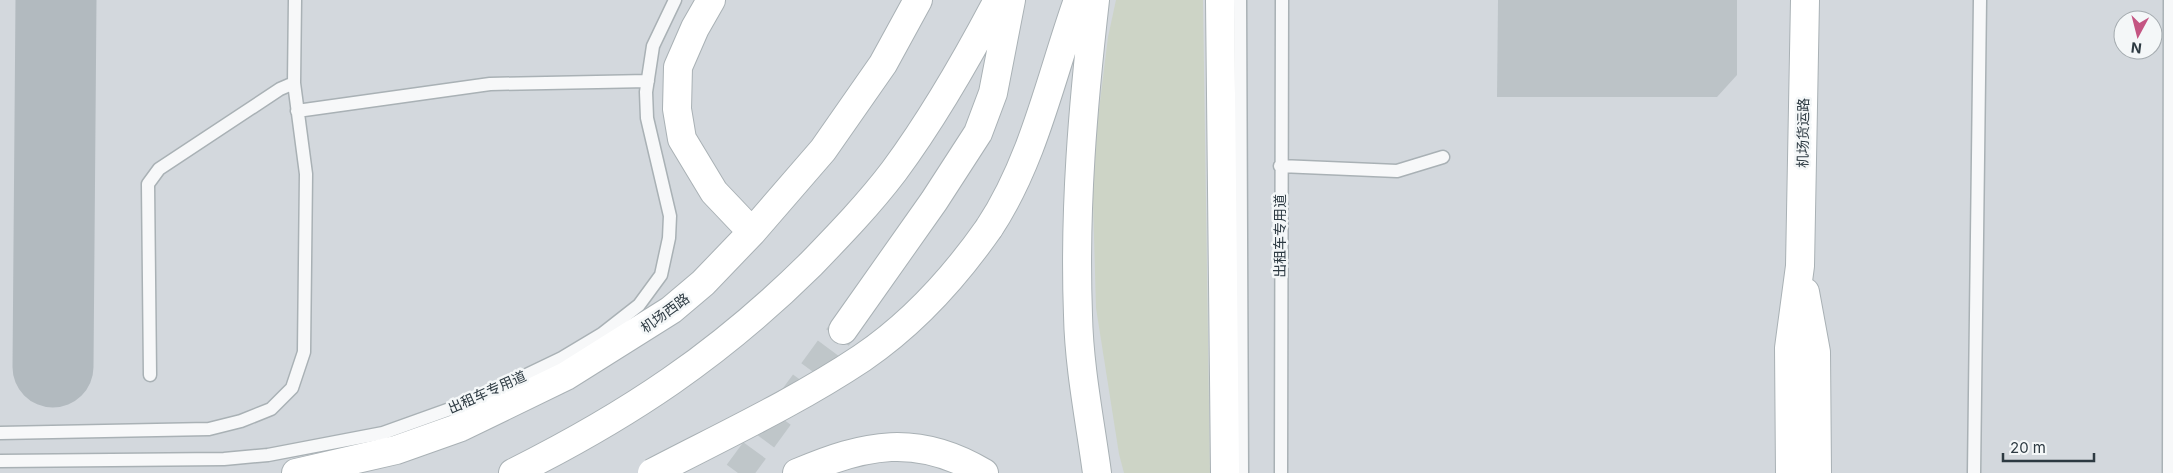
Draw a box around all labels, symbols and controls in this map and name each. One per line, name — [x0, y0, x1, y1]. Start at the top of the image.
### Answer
north arrow — [2113, 10, 2163, 60]
text: N — [2130, 39, 2143, 57]
street label: 机场货运路 — [1793, 98, 1812, 168]
street label: 出租车专用道 — [1271, 194, 1288, 278]
street label: 机场西路 — [637, 289, 692, 336]
street label: 出租车专用道 — [445, 367, 529, 416]
scale bar — [2003, 430, 2094, 462]
text: 20 m — [2010, 438, 2046, 457]

